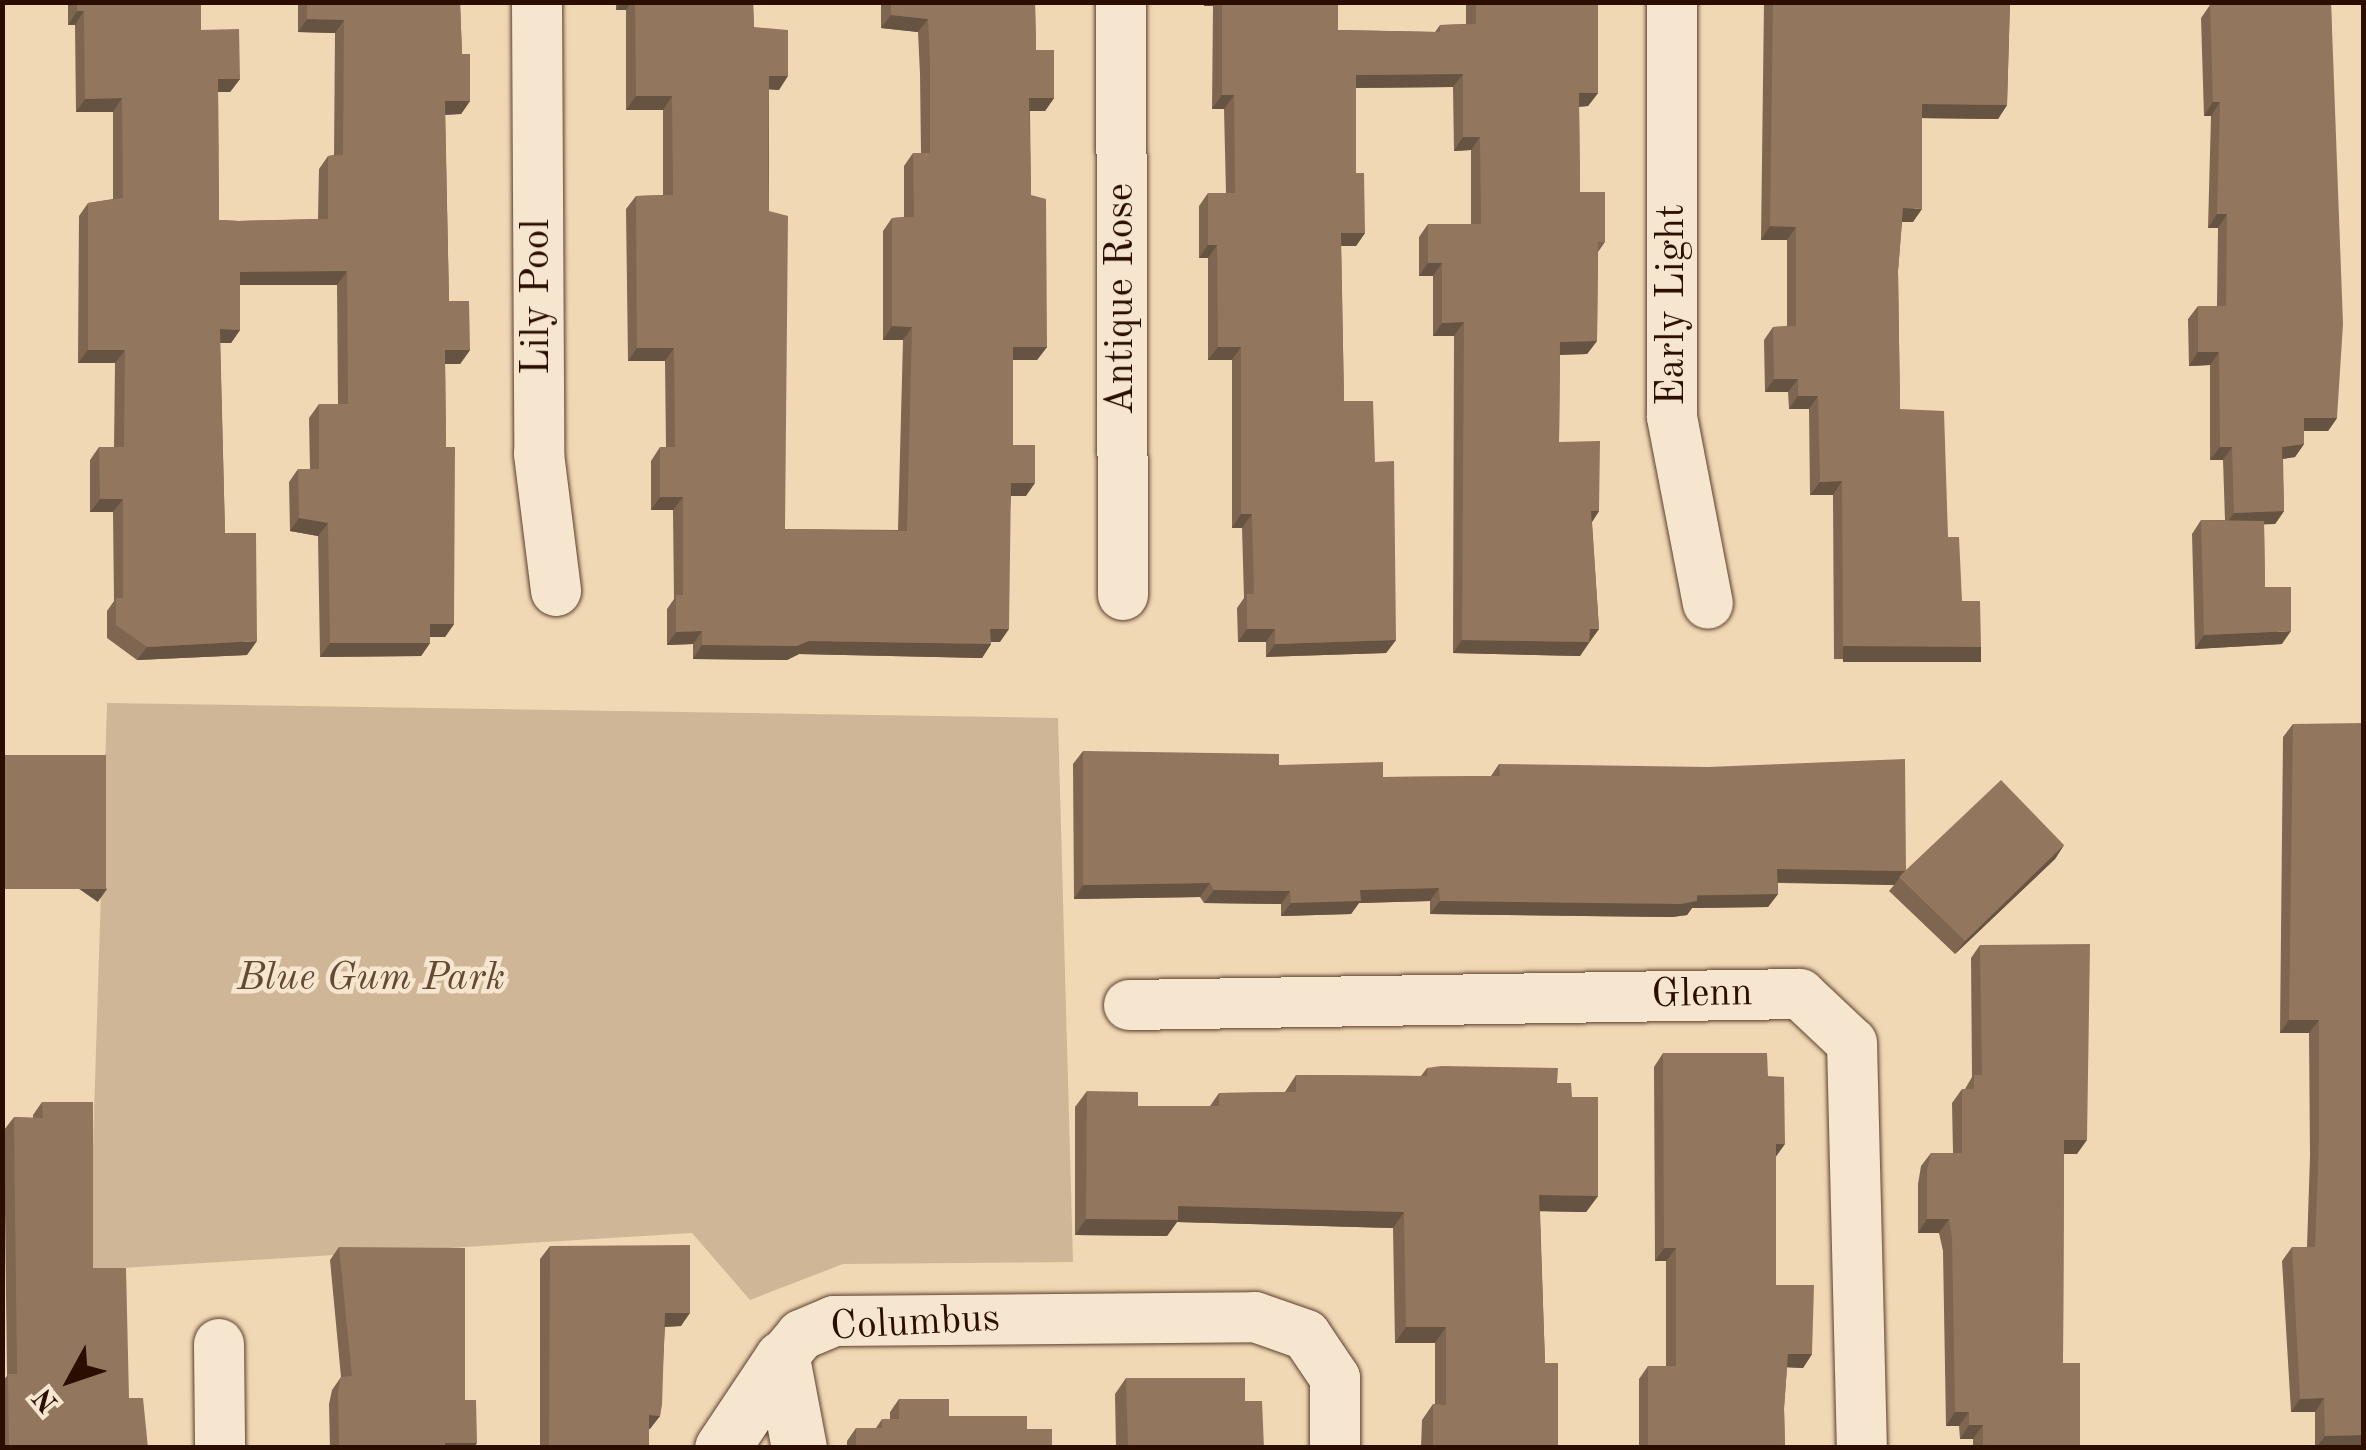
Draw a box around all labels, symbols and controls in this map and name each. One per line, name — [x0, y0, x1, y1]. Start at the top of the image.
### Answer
street label: Antique Rose — [1098, 183, 1146, 415]
street label: Early Light — [1649, 204, 1697, 406]
street label: Lily Pool — [514, 219, 562, 375]
park label: Blue Gum Park — [237, 955, 505, 1003]
street label: Glenn — [1651, 970, 1753, 1020]
street label: Columbus — [829, 1296, 1001, 1352]
north arrow — [20, 1330, 120, 1430]
text: N — [29, 1382, 65, 1416]

